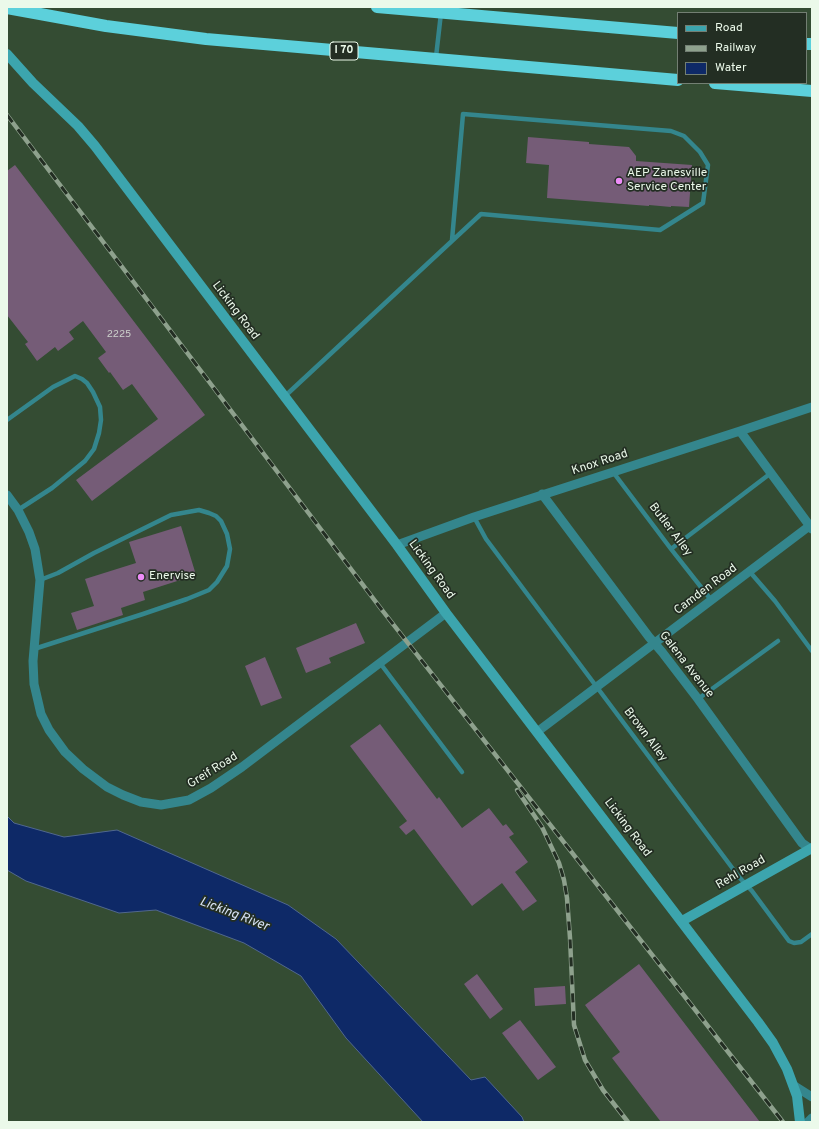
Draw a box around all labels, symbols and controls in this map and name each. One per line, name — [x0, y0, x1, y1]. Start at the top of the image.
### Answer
legend — [677, 12, 807, 84]
text: Road — [715, 20, 743, 36]
text: Railway — [715, 40, 756, 56]
road number: I 70 — [330, 42, 358, 60]
text: Water — [715, 60, 747, 76]
place label: AEP Zanesville Service Center — [627, 167, 707, 195]
marker: AEP Zanesville Service Center — [614, 176, 624, 186]
street label: Licking Road — [208, 279, 262, 343]
house number: 2225 — [107, 329, 131, 341]
street label: Knox Road — [570, 447, 630, 479]
street label: Butler Alley — [645, 500, 695, 560]
street label: Licking Road — [405, 538, 457, 602]
street label: Camden Road — [672, 562, 740, 618]
place label: Enervise — [149, 570, 196, 584]
marker: Enervise — [136, 572, 146, 582]
street label: Galena Avenue — [656, 629, 716, 701]
street label: Brown Alley — [620, 705, 670, 765]
street label: Greif Road — [185, 750, 241, 792]
street label: Licking Road — [600, 796, 654, 860]
street label: Rehl Road — [714, 853, 768, 893]
water label: Licking River — [197, 895, 271, 935]

